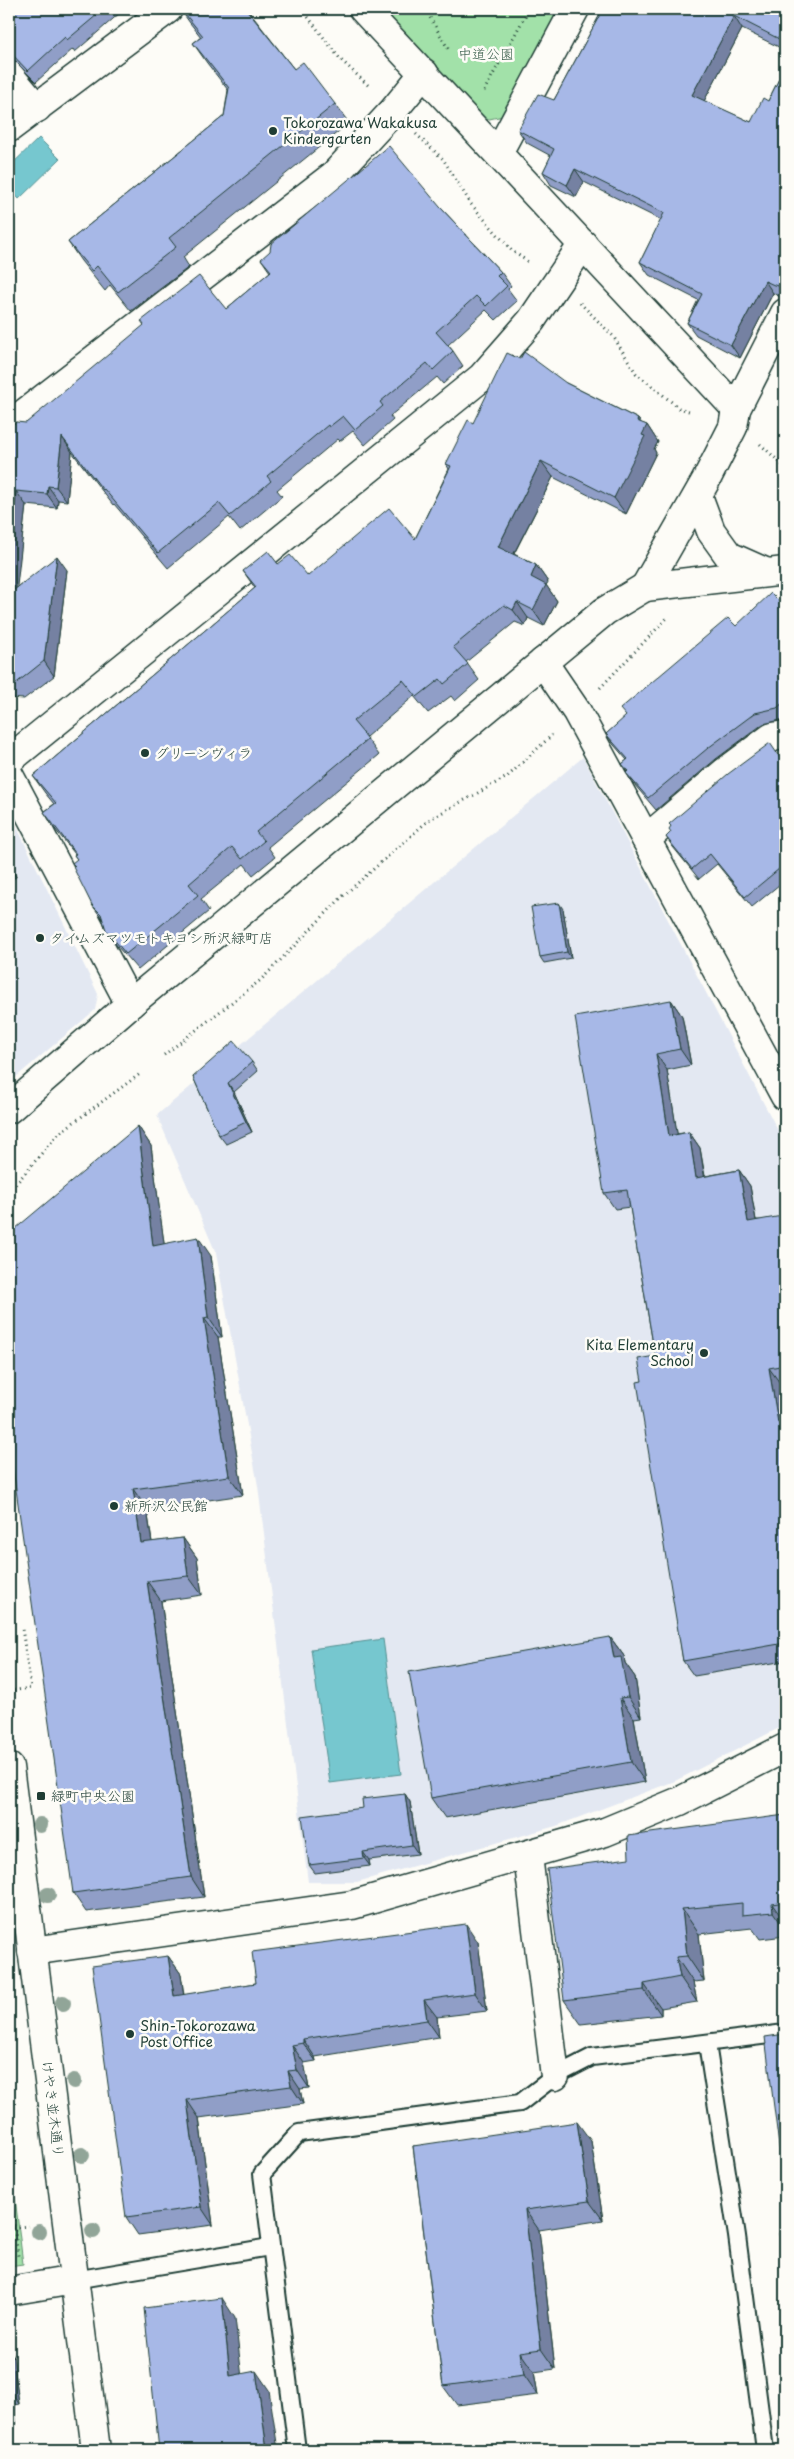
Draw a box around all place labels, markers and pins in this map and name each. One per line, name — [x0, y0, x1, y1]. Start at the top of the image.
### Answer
place label: Tokorozawa Wakakusa Kindergarten — [283, 112, 437, 149]
marker: Tokorozawa Wakakusa Kindergarten — [267, 125, 279, 137]
place label: グリーンヴィラ — [155, 742, 252, 763]
marker: グリーンヴィラ — [139, 747, 151, 759]
place label: タイムズマツモトキヨシ所沢緑町店 — [50, 927, 273, 948]
marker: タイムズマツモトキヨシ所沢緑町店 — [34, 932, 46, 944]
place label: Kita Elementary School — [586, 1334, 694, 1371]
marker: Kita Elementary School — [698, 1347, 710, 1359]
place label: 新所沢公民館 — [124, 1495, 208, 1516]
marker: 新所沢公民館 — [108, 1500, 120, 1512]
place label: 緑町中央公園 — [51, 1785, 135, 1806]
marker: 緑町中央公園 — [35, 1790, 47, 1802]
place label: Shin-Tokorozawa Post Office — [140, 2015, 256, 2052]
marker: Shin-Tokorozawa Post Office — [124, 2028, 136, 2040]

